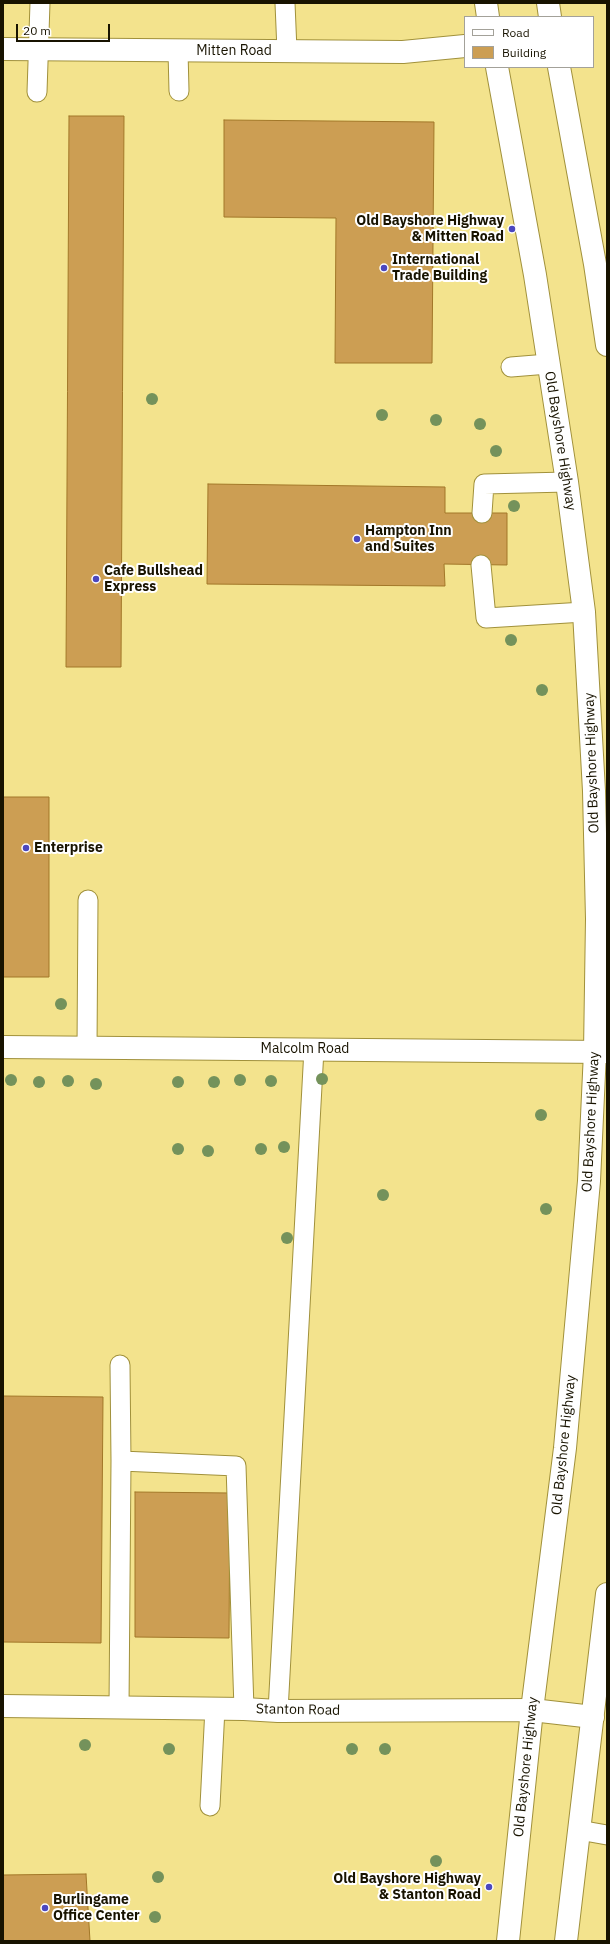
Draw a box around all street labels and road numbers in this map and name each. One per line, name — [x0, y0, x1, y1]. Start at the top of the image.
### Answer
street label: Mitten Road — [196, 43, 272, 59]
street label: Old Bayshore Highway — [541, 370, 579, 512]
street label: Old Bayshore Highway — [581, 692, 603, 834]
street label: Malcolm Road — [261, 1041, 349, 1057]
street label: Old Bayshore Highway — [579, 1051, 603, 1193]
street label: Old Bayshore Highway — [548, 1374, 580, 1516]
street label: Old Bayshore Highway — [510, 1696, 542, 1838]
street label: Stanton Road — [256, 1701, 340, 1719]

